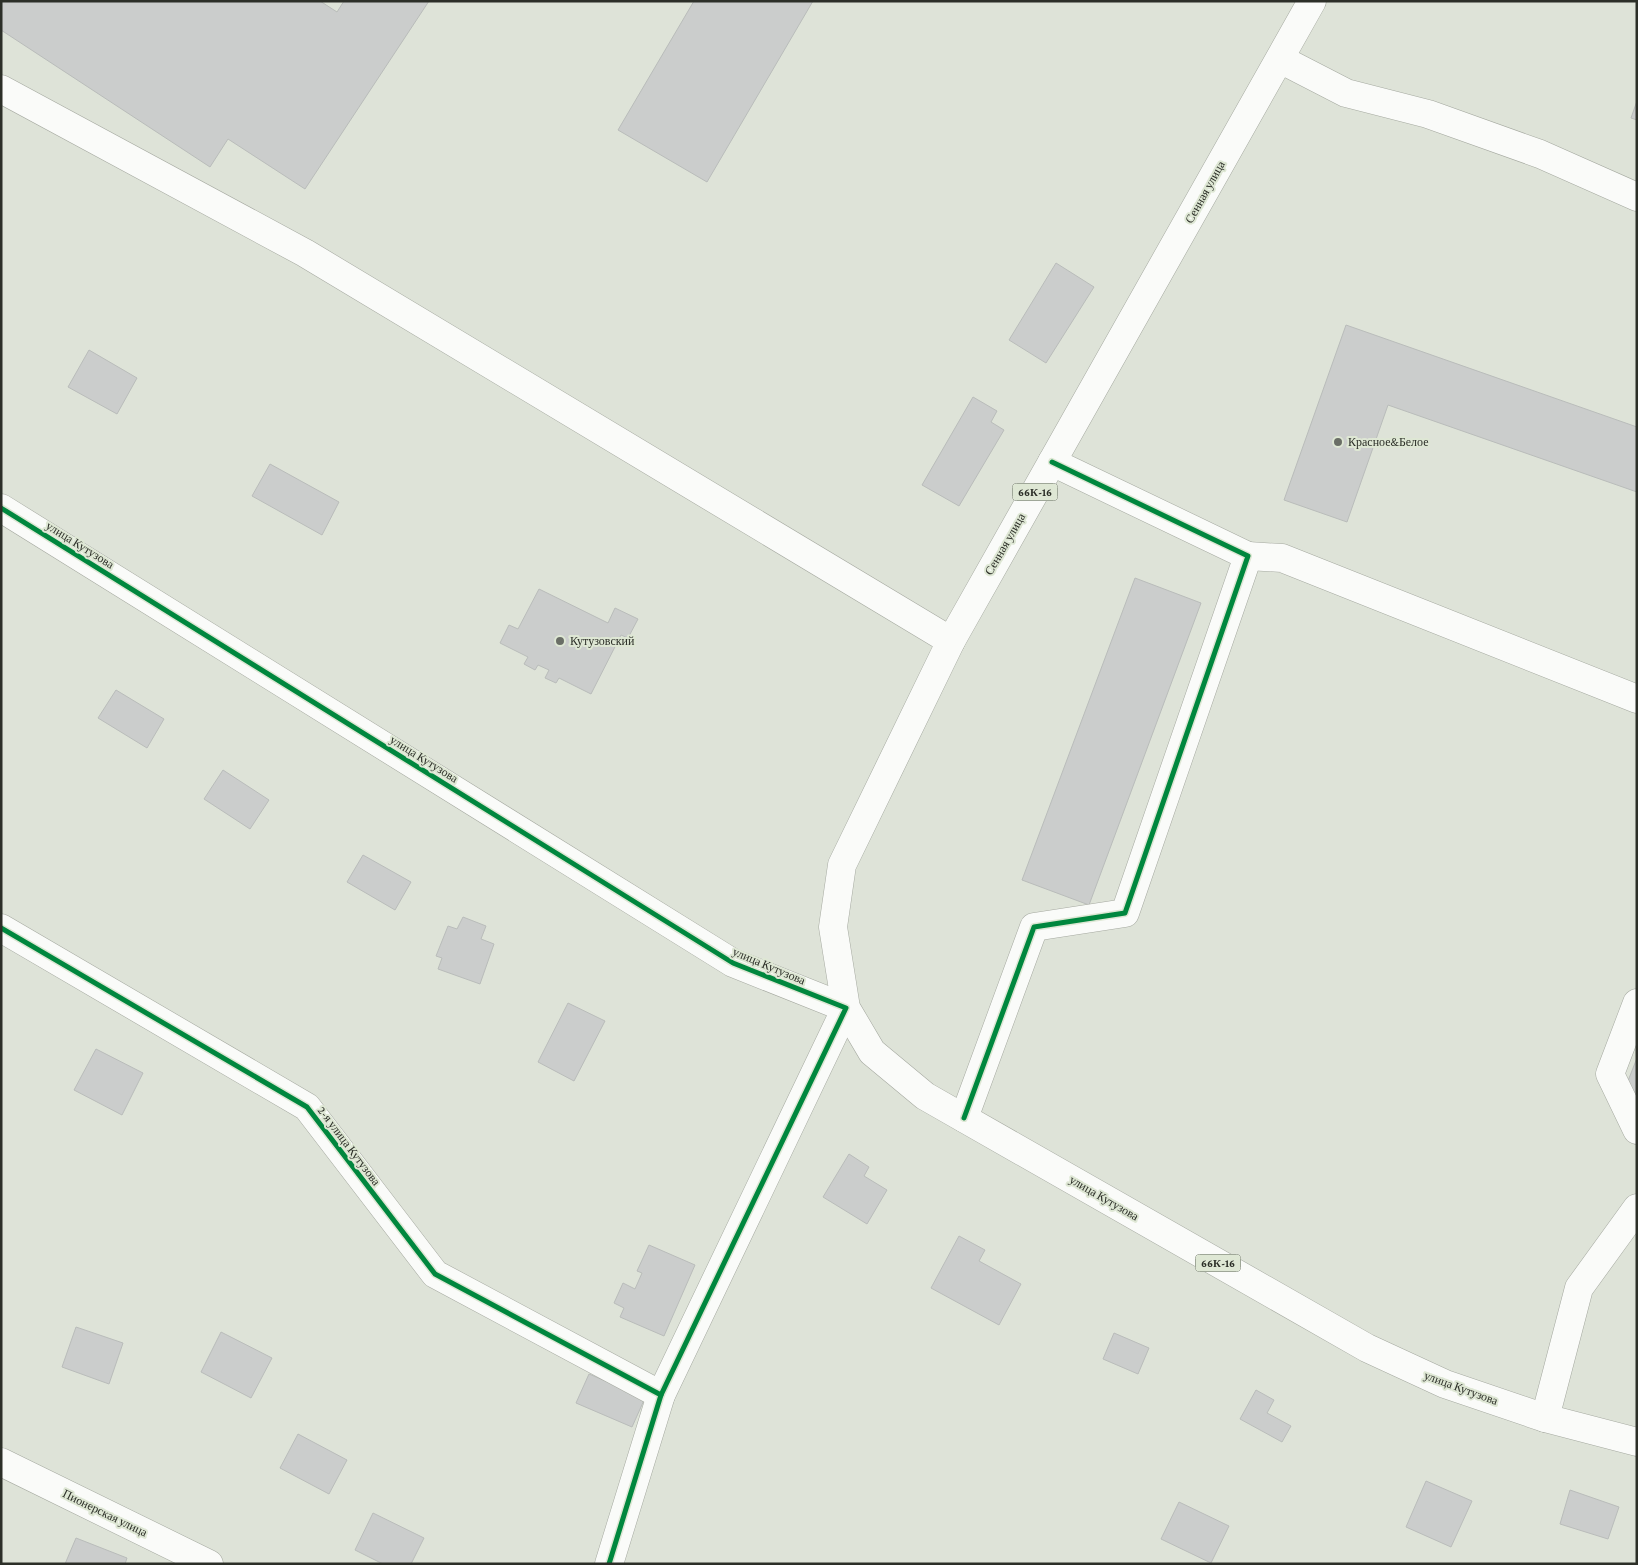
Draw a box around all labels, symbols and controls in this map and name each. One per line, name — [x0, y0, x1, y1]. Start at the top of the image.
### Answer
street label: Сенная улица — [1182, 158, 1228, 226]
place label: Красное&Белое — [1348, 435, 1429, 449]
marker: Красное&Белое — [1332, 436, 1344, 448]
road number: 66К-16 — [1012, 484, 1058, 501]
street label: Сенная улица — [982, 510, 1029, 577]
street label: улица Кутузова — [43, 519, 117, 572]
place label: Кутузовский — [570, 634, 635, 648]
marker: Кутузовский — [554, 635, 566, 647]
street label: улица Кутузова — [387, 733, 461, 786]
street label: улица Кутузова — [731, 944, 808, 988]
street label: 2-я улица Кутузова — [315, 1104, 384, 1189]
street label: улица Кутузова — [1067, 1173, 1142, 1224]
road number: 66К-16 — [1196, 1254, 1240, 1272]
street label: улица Кутузова — [1422, 1368, 1500, 1408]
street label: Пионерская улица — [60, 1486, 150, 1540]

